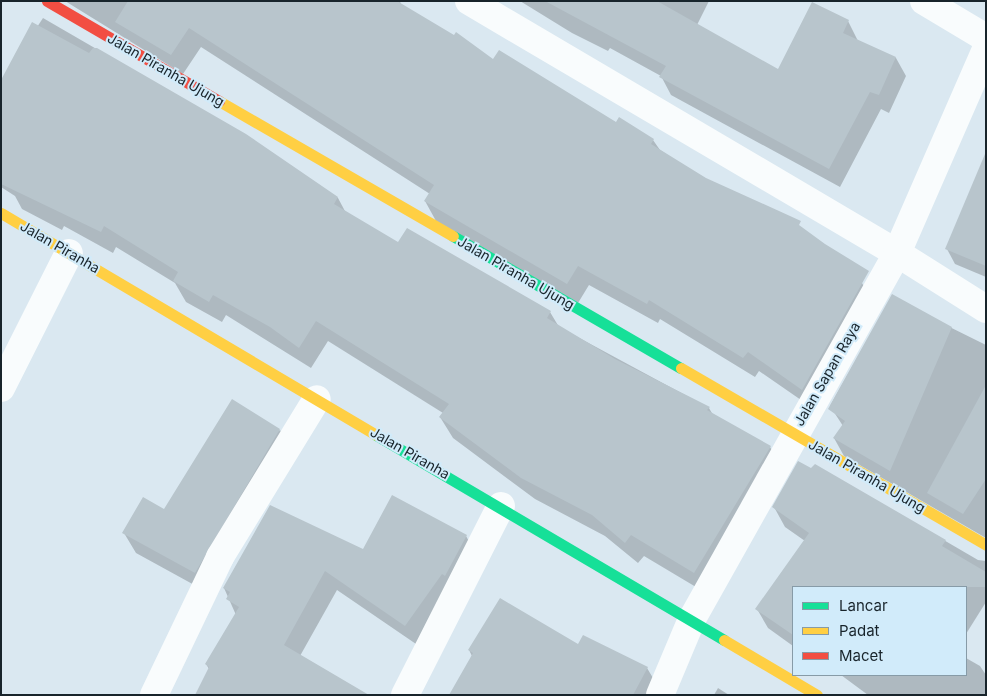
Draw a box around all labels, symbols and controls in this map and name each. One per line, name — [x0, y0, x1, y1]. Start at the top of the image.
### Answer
street label: Jalan Piranha Ujung — [105, 30, 227, 110]
street label: Jalan Piranha — [17, 217, 103, 277]
street label: Jalan Piranha Ujung — [455, 233, 577, 313]
street label: Jalan Sapan Raya — [790, 319, 864, 429]
street label: Jalan Piranha — [367, 423, 453, 483]
street label: Jalan Piranha Ujung — [806, 436, 928, 516]
legend — [792, 586, 967, 676]
text: Lancar — [839, 596, 888, 615]
text: Padat — [839, 621, 880, 640]
text: Macet — [839, 646, 883, 665]

